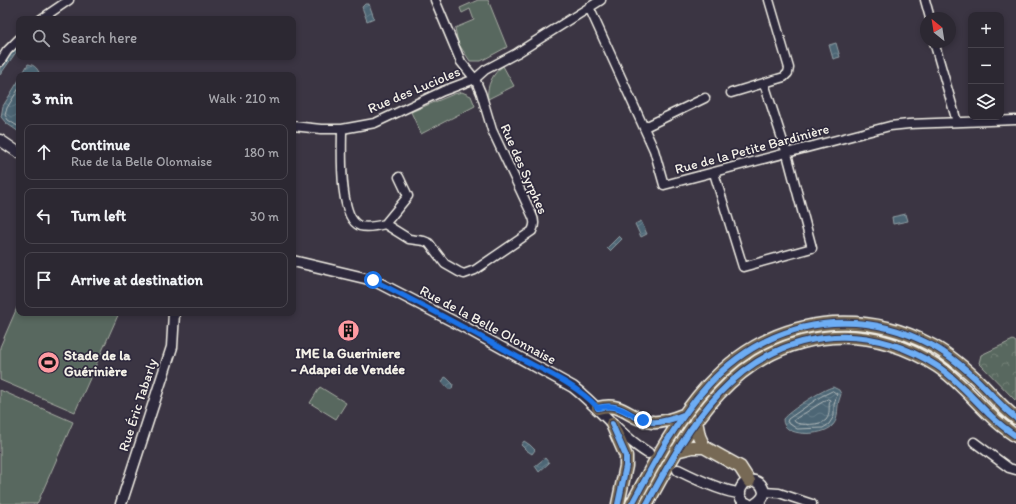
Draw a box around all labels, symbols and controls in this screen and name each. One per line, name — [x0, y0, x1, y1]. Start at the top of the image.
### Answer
north arrow — [920, 12, 956, 48]
map controls — [968, 12, 1004, 120]
button: + — [968, 12, 1004, 48]
search box — [16, 16, 296, 60]
icon: search — [30, 27, 52, 49]
text: Search here — [62, 29, 137, 47]
button: − — [968, 48, 1004, 84]
street label: Rue des Lucioles — [365, 63, 463, 117]
button: layers — [968, 84, 1004, 120]
text: 3 min — [32, 88, 73, 108]
text: Walk · 210 m — [209, 91, 280, 106]
street label: Rue de la Petite Bardinière — [673, 120, 831, 178]
street label: Rue des Syrphes — [496, 121, 552, 217]
text: Continue — [71, 136, 130, 154]
icon: ahead — [33, 141, 55, 163]
text: 180 m — [244, 145, 279, 160]
text: Rue de la Belle Olonnaise — [71, 154, 212, 169]
icon: left — [33, 205, 55, 227]
text: Turn left — [71, 207, 126, 225]
text: 30 m — [250, 209, 279, 224]
icon: arrive — [33, 269, 55, 291]
text: Arrive at destination — [71, 271, 203, 289]
route start — [364, 271, 382, 289]
street label: Rue de la Belle Olonnaise — [417, 282, 559, 368]
building icon: IME la Gueriniere - Adapei de Vendée — [335, 318, 361, 344]
place label: IME la Gueriniere - Adapei de Vendée — [291, 345, 405, 378]
place label: Stade de la Guérinière — [64, 347, 131, 380]
sports icon: Stade de la Guérinière — [36, 350, 62, 376]
street label: Rue Éric Tabarly — [115, 356, 161, 454]
route end — [634, 411, 652, 429]

